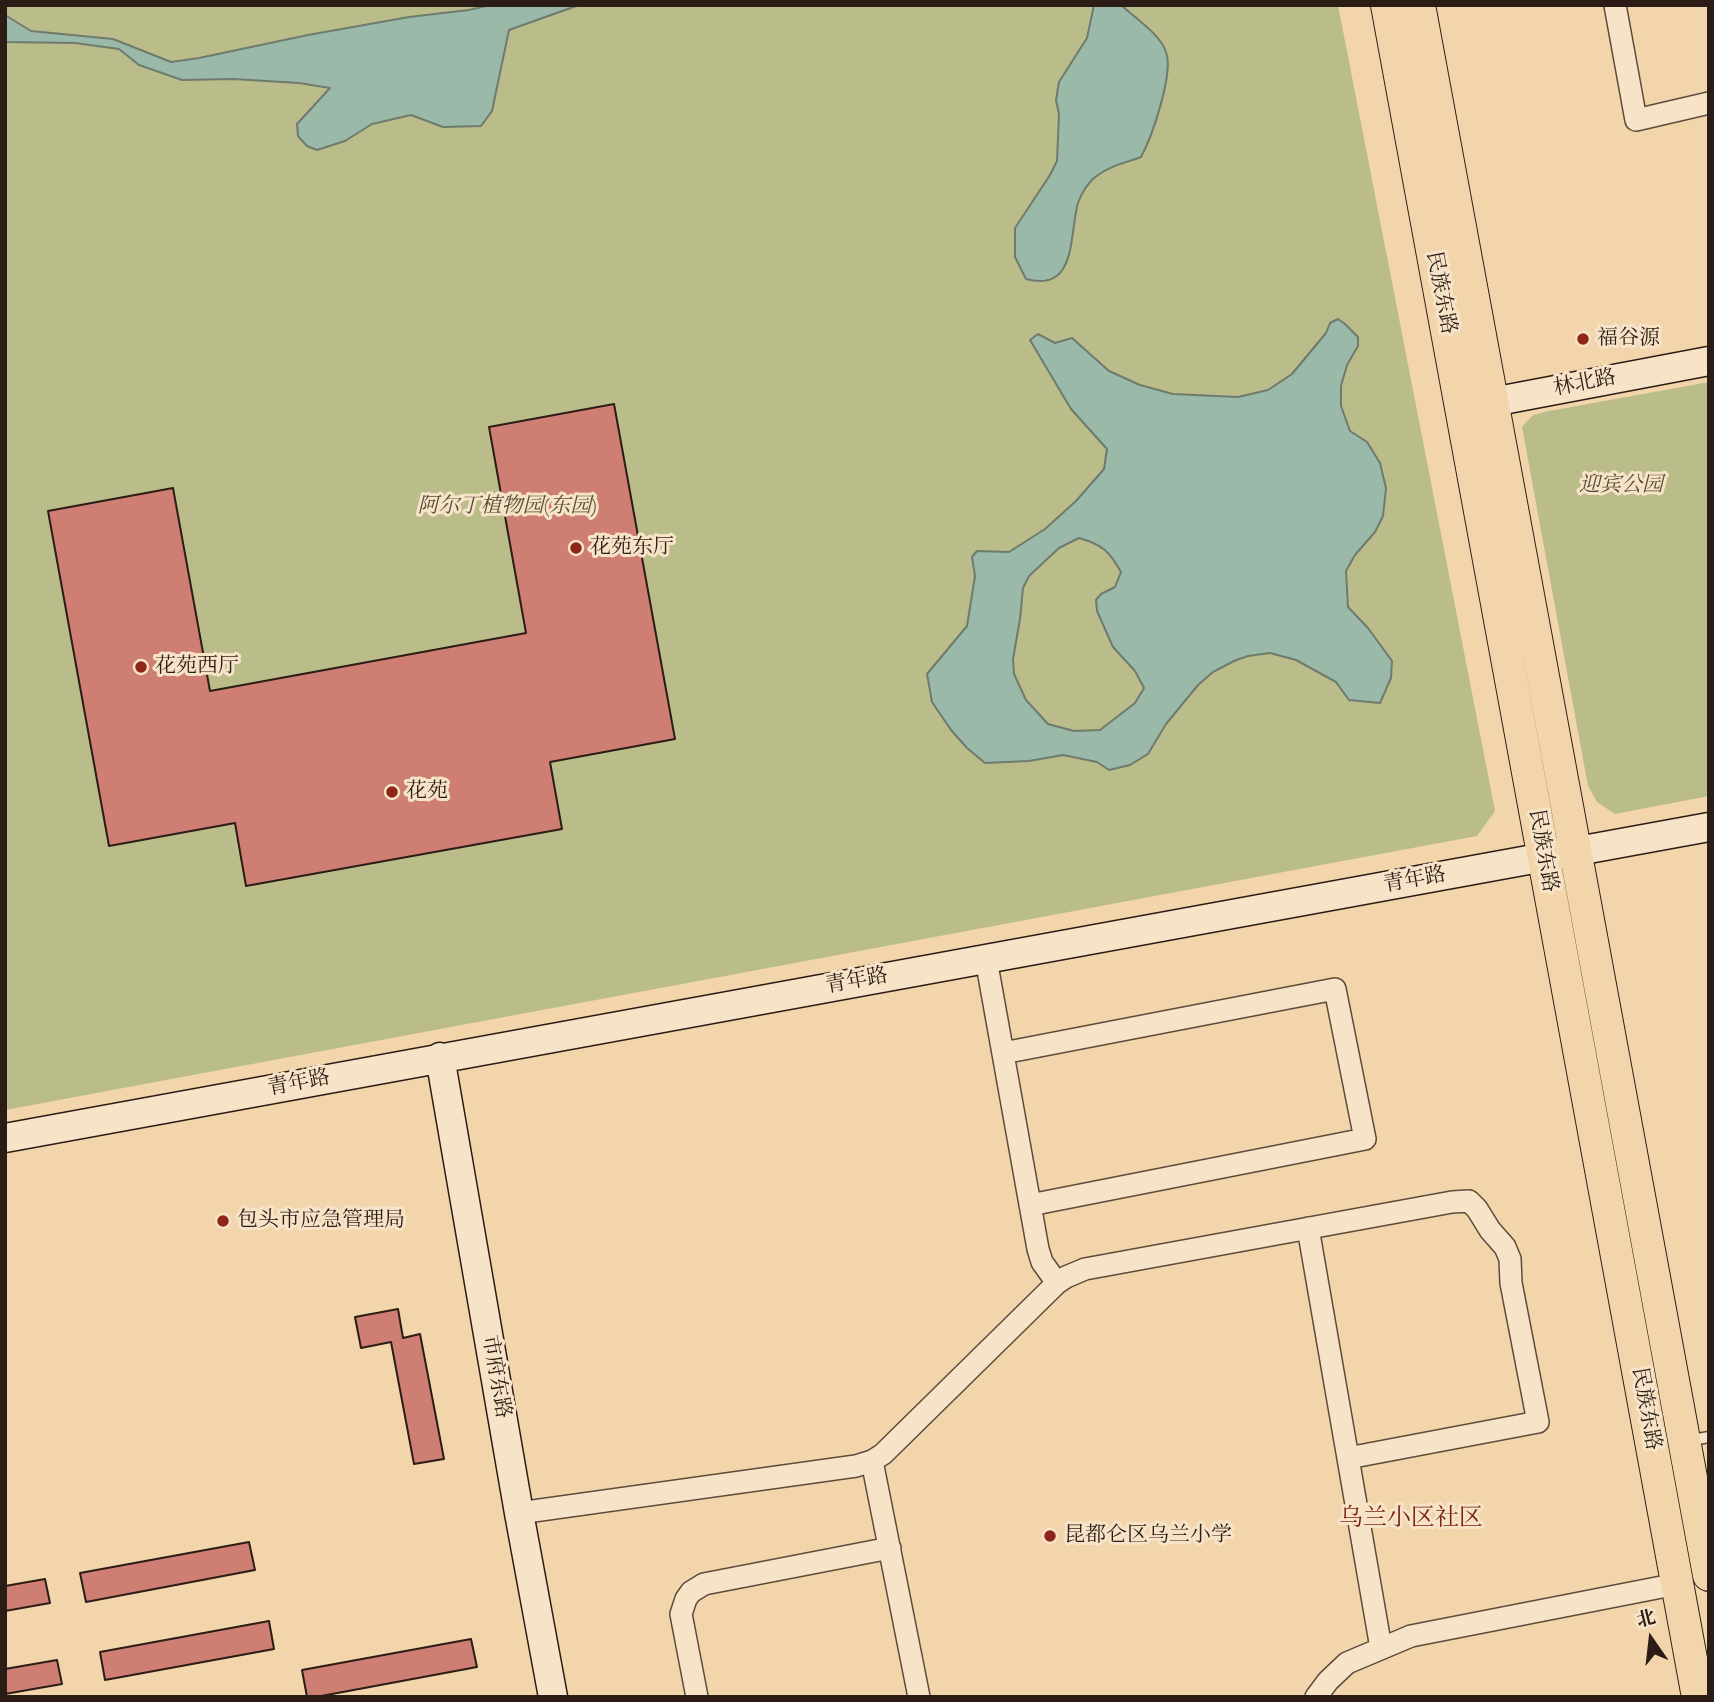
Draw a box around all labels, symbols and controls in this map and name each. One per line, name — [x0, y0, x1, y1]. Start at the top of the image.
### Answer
street label: 民族东路 — [1420, 249, 1460, 337]
place label: 福谷源 — [1597, 326, 1660, 352]
marker: 福谷源 — [1575, 331, 1591, 347]
street label: 林北路 — [1552, 366, 1618, 402]
park label: 迎宾公园 — [1579, 473, 1663, 499]
park label: 阿尔丁植物园(东园) — [418, 494, 596, 520]
place label: 花苑东厅 — [590, 535, 674, 561]
marker: 花苑东厅 — [568, 540, 584, 556]
place label: 花苑西厅 — [155, 654, 239, 680]
marker: 花苑西厅 — [133, 659, 149, 675]
place label: 花苑 — [406, 779, 448, 805]
marker: 花苑 — [384, 784, 400, 800]
street label: 民族东路 — [1522, 807, 1562, 895]
street label: 青年路 — [1382, 863, 1448, 899]
street label: 青年路 — [824, 964, 890, 1000]
street label: 青年路 — [266, 1066, 332, 1102]
place label: 包头市应急管理局 — [237, 1208, 405, 1234]
marker: 包头市应急管理局 — [215, 1213, 231, 1229]
street label: 市府东路 — [475, 1333, 515, 1421]
street label: 民族东路 — [1625, 1365, 1665, 1453]
district label: 乌兰小区社区 — [1339, 1506, 1483, 1534]
place label: 昆都仑区乌兰小学 — [1064, 1523, 1232, 1549]
marker: 昆都仑区乌兰小学 — [1042, 1528, 1058, 1544]
north arrow — [1616, 1604, 1686, 1674]
text: 北 — [1634, 1605, 1658, 1633]

